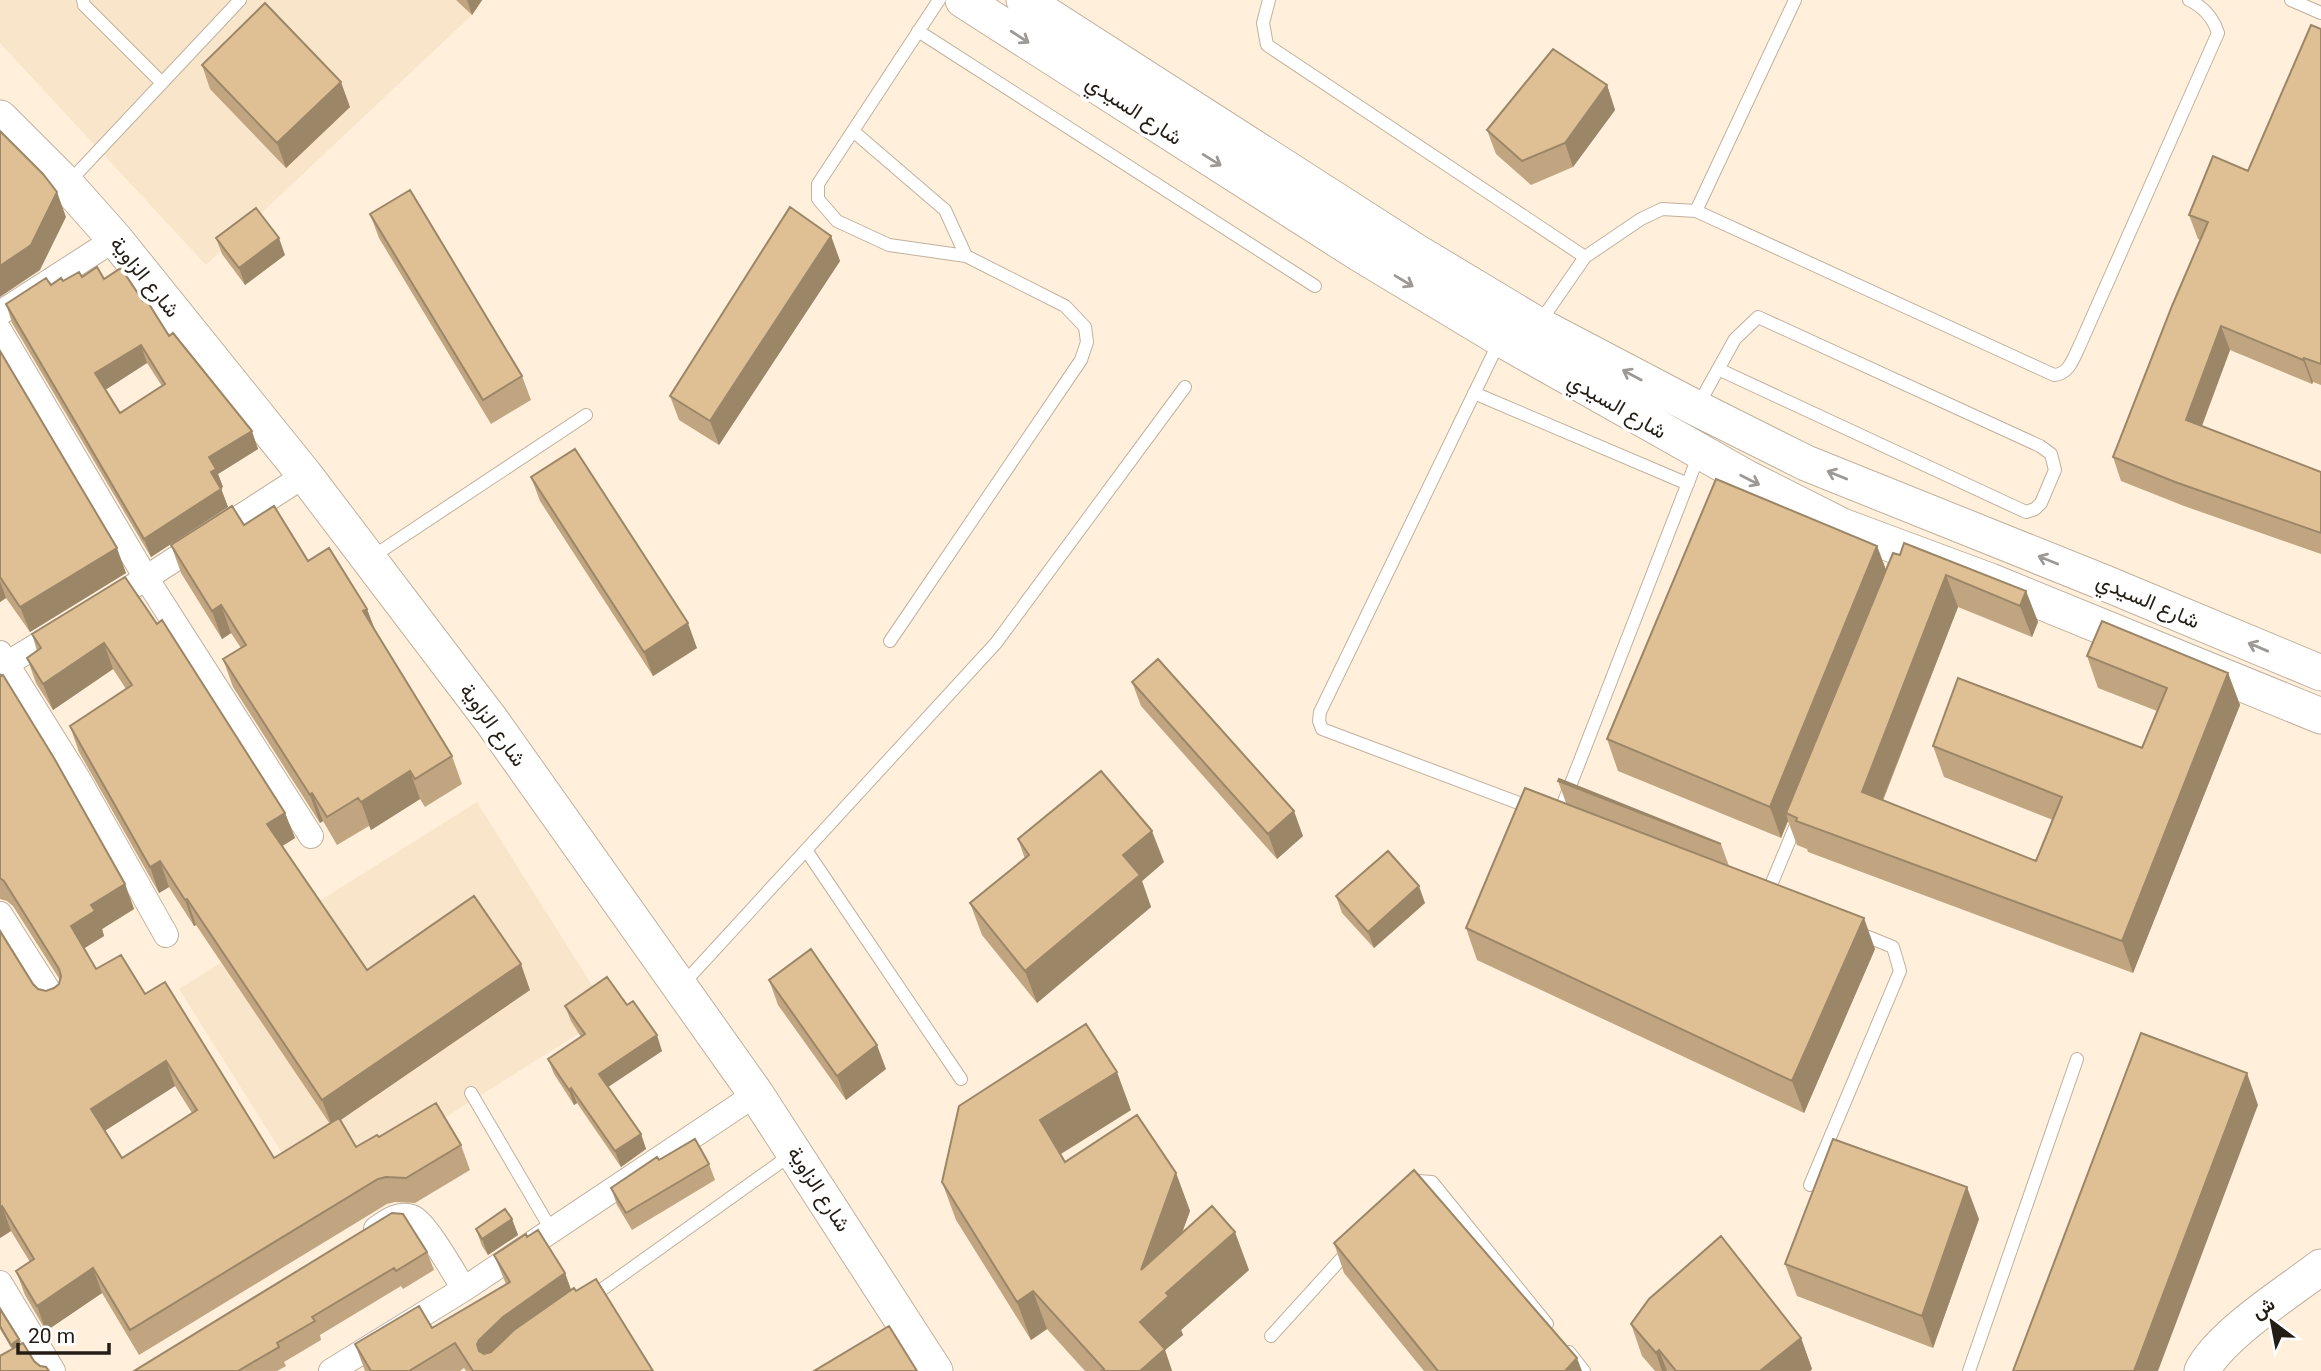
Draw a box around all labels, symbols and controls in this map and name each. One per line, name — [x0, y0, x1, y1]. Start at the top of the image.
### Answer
one-way arrow — [1010, 30, 1030, 44]
street label: شارع السيدي — [1079, 70, 1187, 154]
one-way arrow — [1201, 154, 1221, 168]
street label: شارع الزاوية — [104, 232, 185, 323]
one-way arrow — [1394, 274, 1414, 288]
street label: شارع السيدي — [1561, 368, 1671, 448]
one-way arrow — [1623, 368, 1643, 382]
one-way arrow — [1826, 468, 1848, 481]
one-way arrow — [1739, 473, 1760, 487]
one-way arrow — [2037, 553, 2059, 566]
street label: شارع السيدي — [2091, 569, 2203, 638]
one-way arrow — [2248, 640, 2269, 653]
street label: شارع الزاوية — [453, 679, 531, 772]
street label: شارع الزاوية — [781, 1142, 855, 1237]
north arrow — [2237, 1287, 2307, 1357]
text: ش — [2247, 1292, 2279, 1324]
scale bar — [18, 1312, 108, 1356]
text: 20 m — [28, 1324, 75, 1348]

